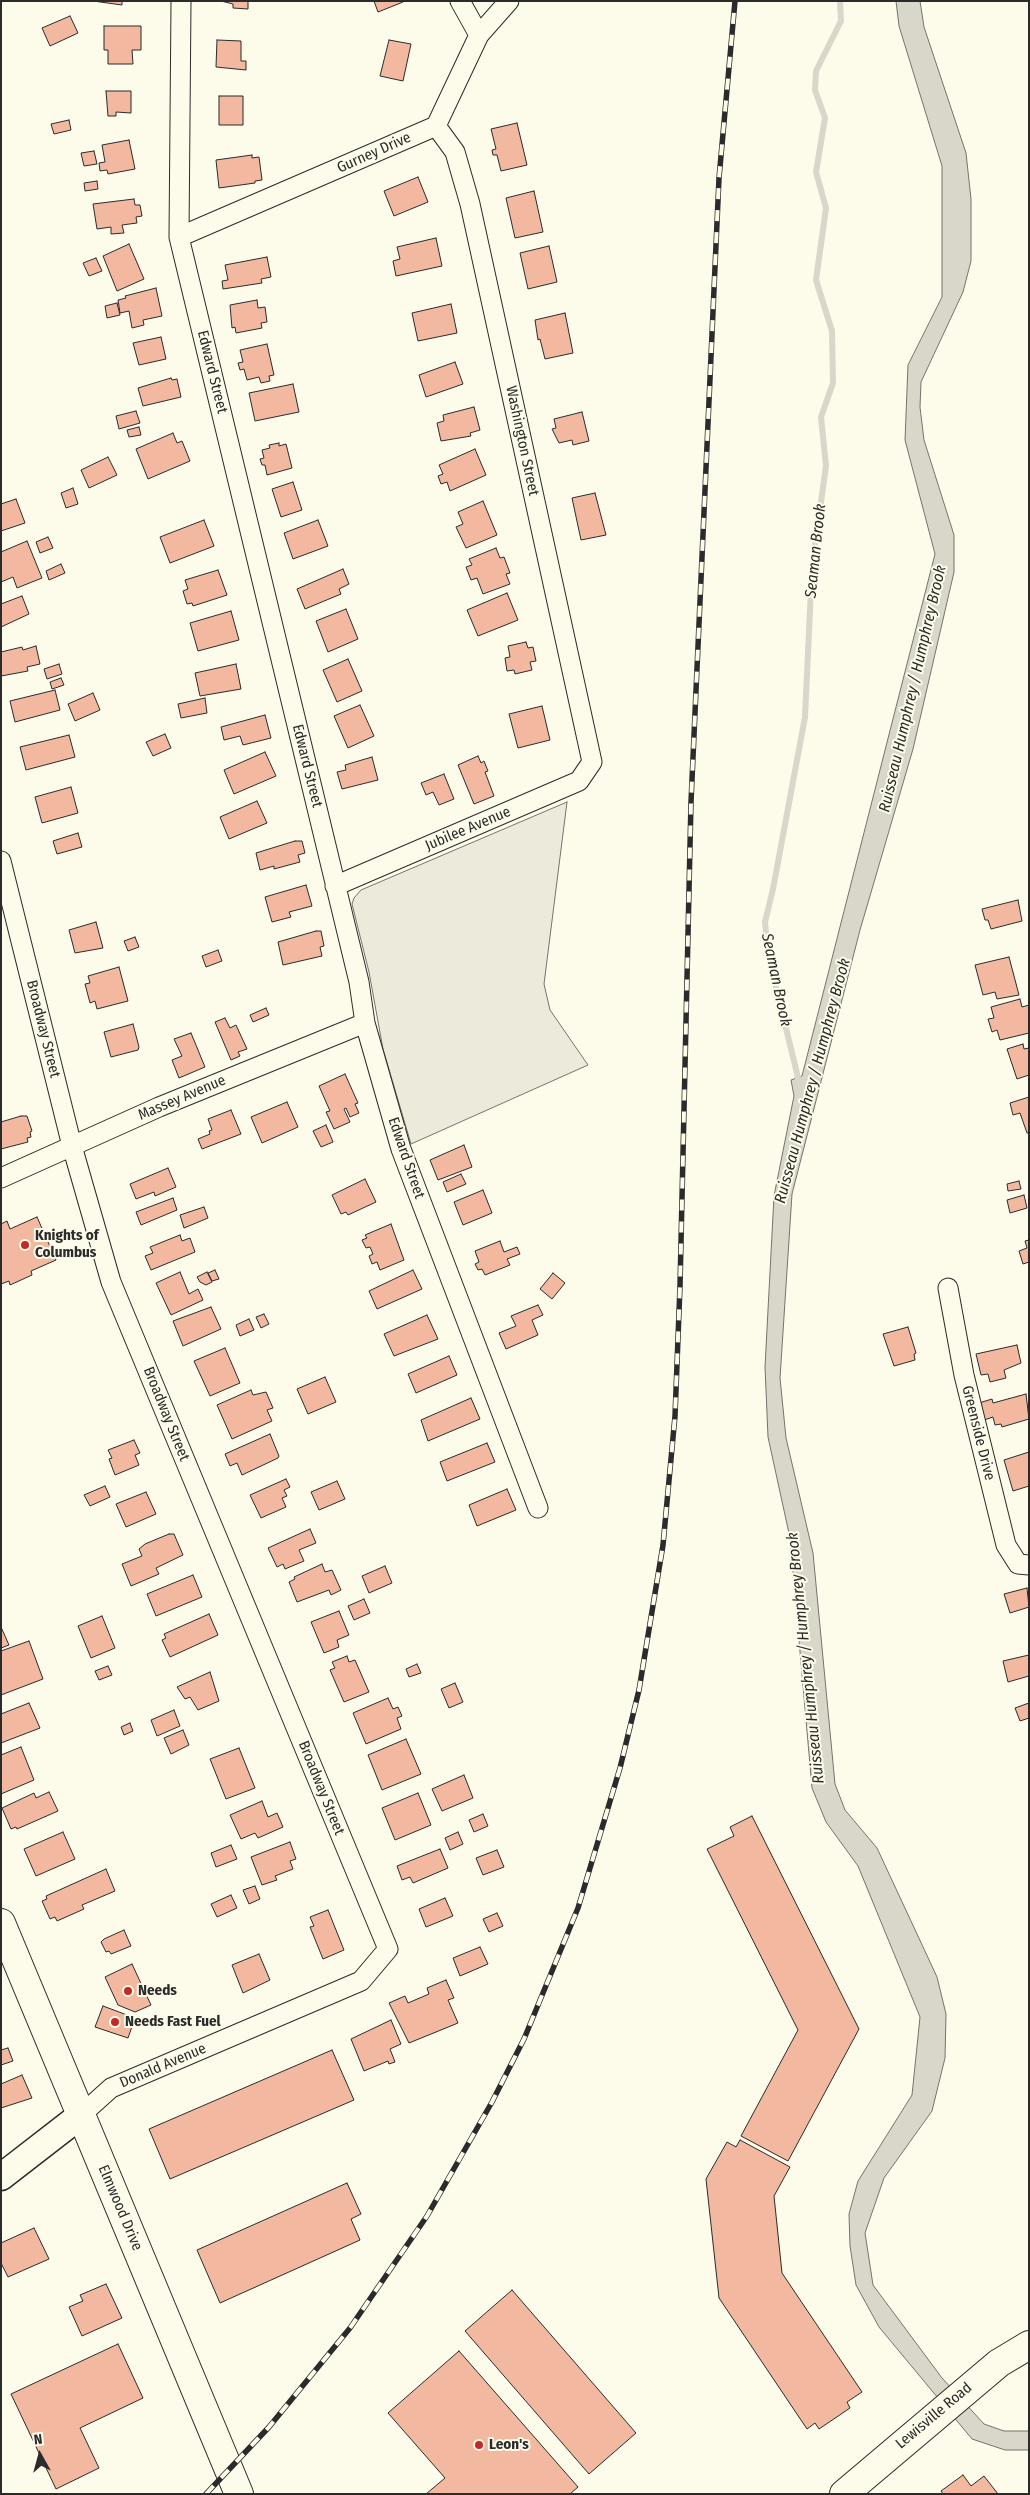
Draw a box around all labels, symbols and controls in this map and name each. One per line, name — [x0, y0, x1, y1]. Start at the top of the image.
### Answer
street label: Gurney Drive — [334, 129, 414, 177]
street label: Edward Street — [193, 329, 231, 415]
street label: Washington Street — [502, 384, 542, 498]
water label: Seaman Brook — [802, 503, 830, 599]
water label: Ruisseau Humphrey / Humphrey Brook — [875, 564, 951, 814]
street label: Edward Street — [288, 723, 326, 809]
street label: Jubilee Avenue — [423, 803, 513, 855]
water label: Seaman Brook — [757, 932, 795, 1028]
water label: Ruisseau Humphrey / Humphrey Brook — [771, 956, 855, 1206]
street label: Broadway Street — [22, 978, 64, 1080]
street label: Massey Avenue — [136, 1072, 228, 1124]
street label: Edward Street — [384, 1115, 428, 1201]
place label: Knights of Columbus — [35, 1227, 99, 1262]
marker: Knights of Columbus — [19, 1239, 31, 1251]
street label: Broadway Street — [139, 1364, 193, 1464]
street label: Greenside Drive — [958, 1384, 998, 1482]
water label: Ruisseau Humphrey / Humphrey Brook — [783, 1531, 829, 1785]
street label: Broadway Street — [294, 1738, 348, 1838]
place label: Needs — [138, 1982, 177, 2000]
marker: Needs — [122, 1985, 134, 1997]
place label: Needs Fast Fuel — [125, 2013, 221, 2031]
marker: Needs Fast Fuel — [109, 2016, 121, 2028]
street label: Donald Avenue — [117, 2040, 209, 2092]
street label: Elmwood Drive — [94, 2162, 146, 2254]
street label: Lewisville Road — [892, 2379, 976, 2453]
north arrow — [15, 2430, 65, 2480]
text: N — [33, 2431, 43, 2449]
place label: Leon's — [489, 2436, 529, 2454]
marker: Leon's — [473, 2439, 485, 2451]

